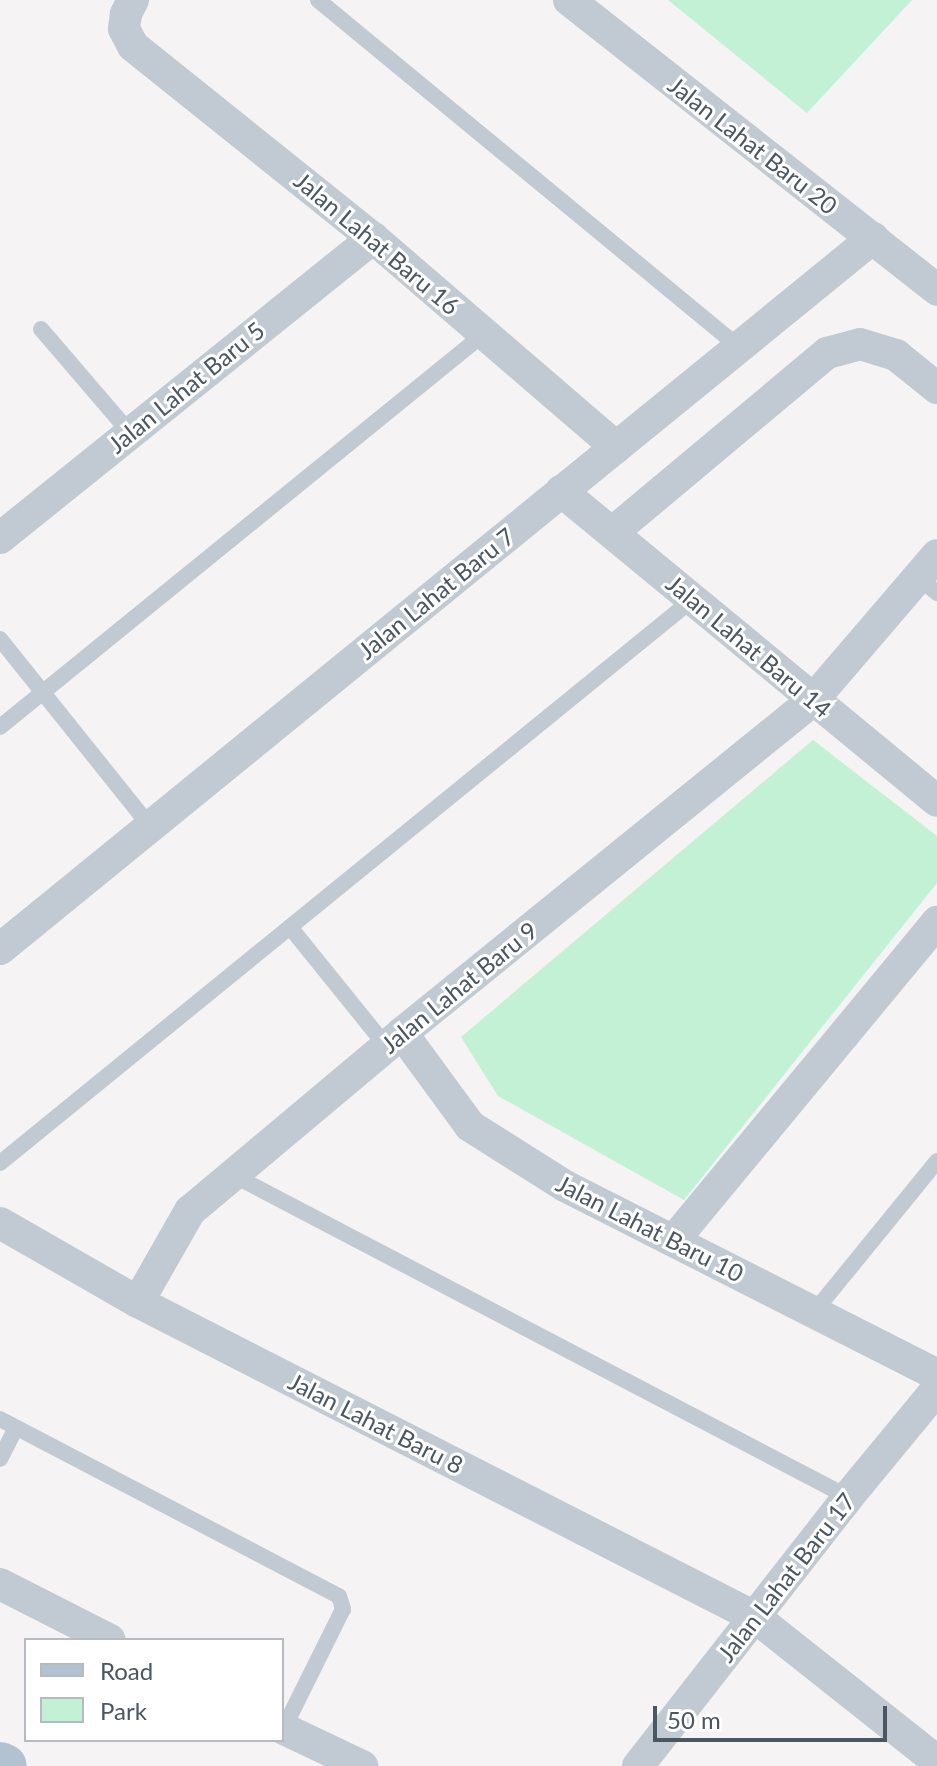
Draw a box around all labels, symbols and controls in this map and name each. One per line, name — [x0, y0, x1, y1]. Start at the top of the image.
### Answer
street label: Jalan Lahat Baru 20 — [663, 70, 843, 220]
street label: Jalan Lahat Baru 16 — [289, 166, 465, 320]
street label: Jalan Lahat Baru 5 — [102, 315, 270, 459]
street label: Jalan Lahat Baru 7 — [352, 521, 520, 665]
street label: Jalan Lahat Baru 14 — [661, 569, 837, 723]
street label: Jalan Lahat Baru 9 — [375, 915, 543, 1059]
street label: Jalan Lahat Baru 10 — [552, 1168, 748, 1288]
street label: Jalan Lahat Baru 8 — [284, 1367, 468, 1479]
street label: Jalan Lahat Baru 17 — [711, 1487, 861, 1667]
legend — [24, 1638, 284, 1742]
text: Road — [100, 1656, 153, 1685]
scale bar — [657, 1690, 891, 1740]
text: Park — [100, 1696, 147, 1725]
text: 50 m — [667, 1705, 721, 1734]

